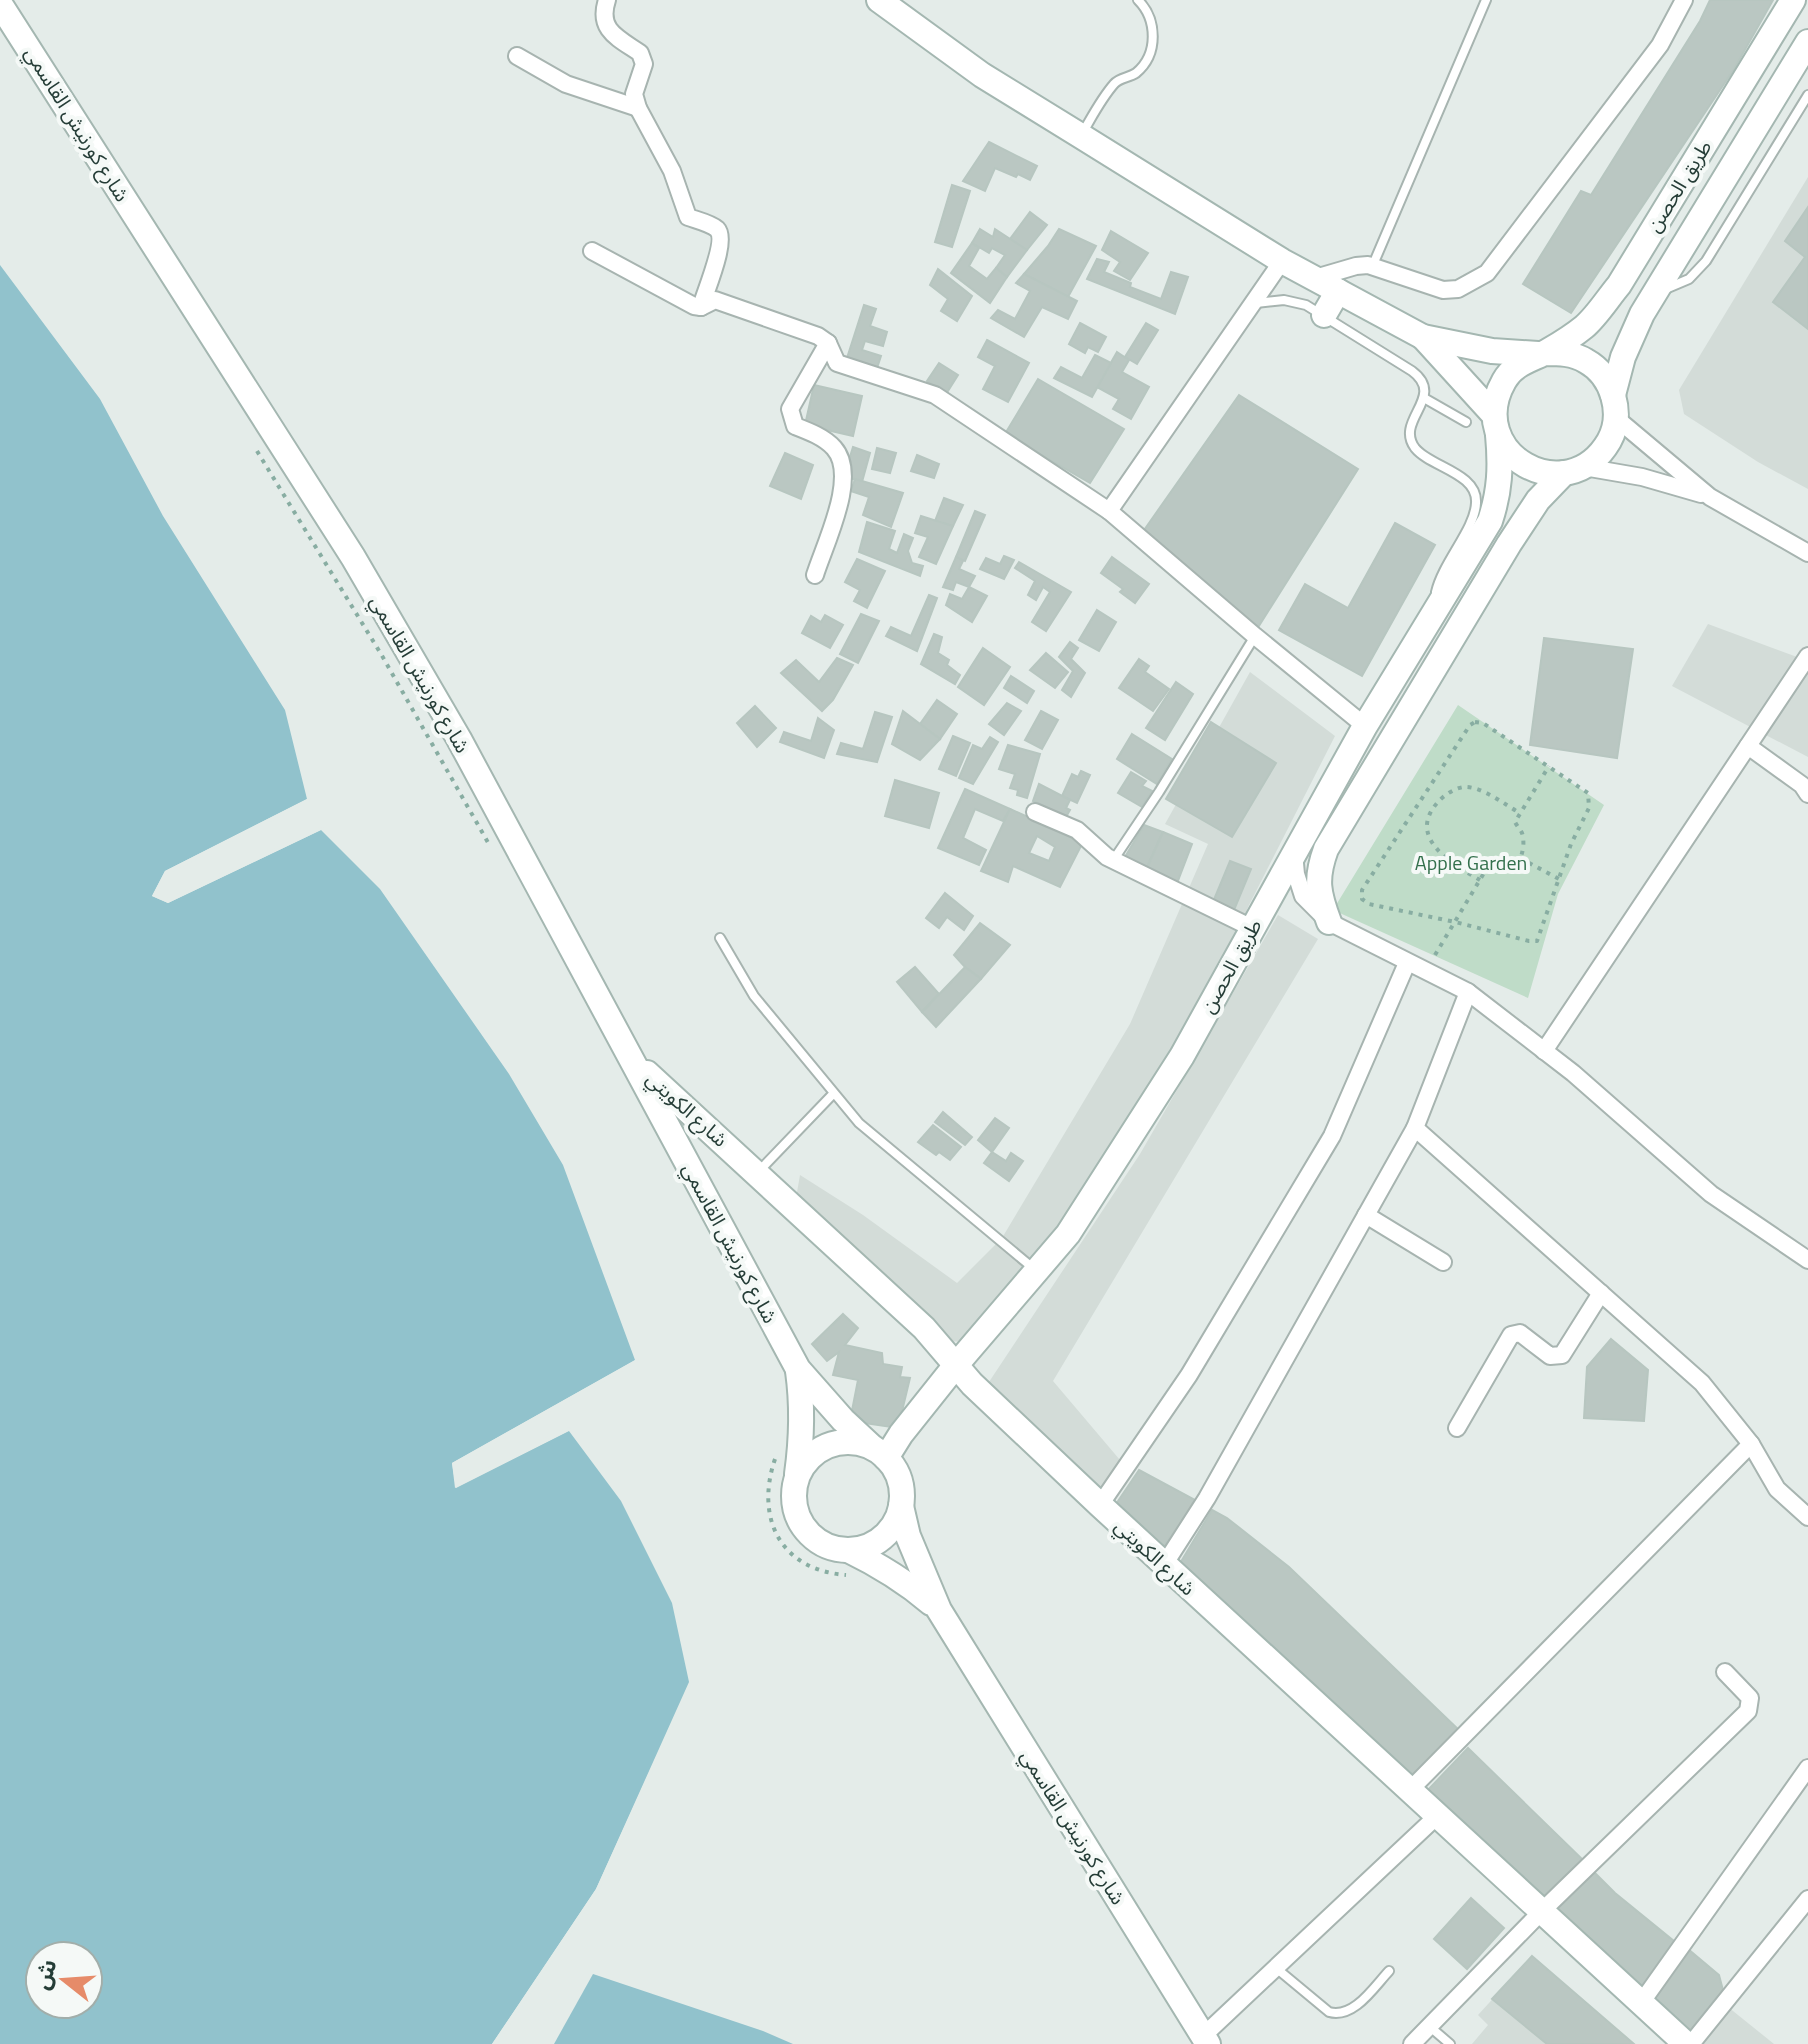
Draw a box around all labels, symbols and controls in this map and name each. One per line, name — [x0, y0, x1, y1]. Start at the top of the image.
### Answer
street label: شارع كورنيش القاسمي — [17, 40, 138, 208]
street label: طريق الحصن — [1638, 134, 1719, 238]
street label: شارع كورنيش القاسمي — [362, 589, 478, 759]
park label: Apple Garden — [1415, 847, 1527, 878]
street label: طريق الحصن — [1192, 913, 1269, 1019]
street label: شارع الكويتي — [639, 1063, 735, 1154]
street label: شارع كورنيش القاسمي — [674, 1157, 786, 1329]
street label: شارع الكويتي — [1107, 1511, 1203, 1603]
street label: شارع كورنيش القاسمي — [1013, 1743, 1134, 1911]
north arrow — [24, 1940, 104, 2020]
text: ش — [24, 1955, 66, 1994]

